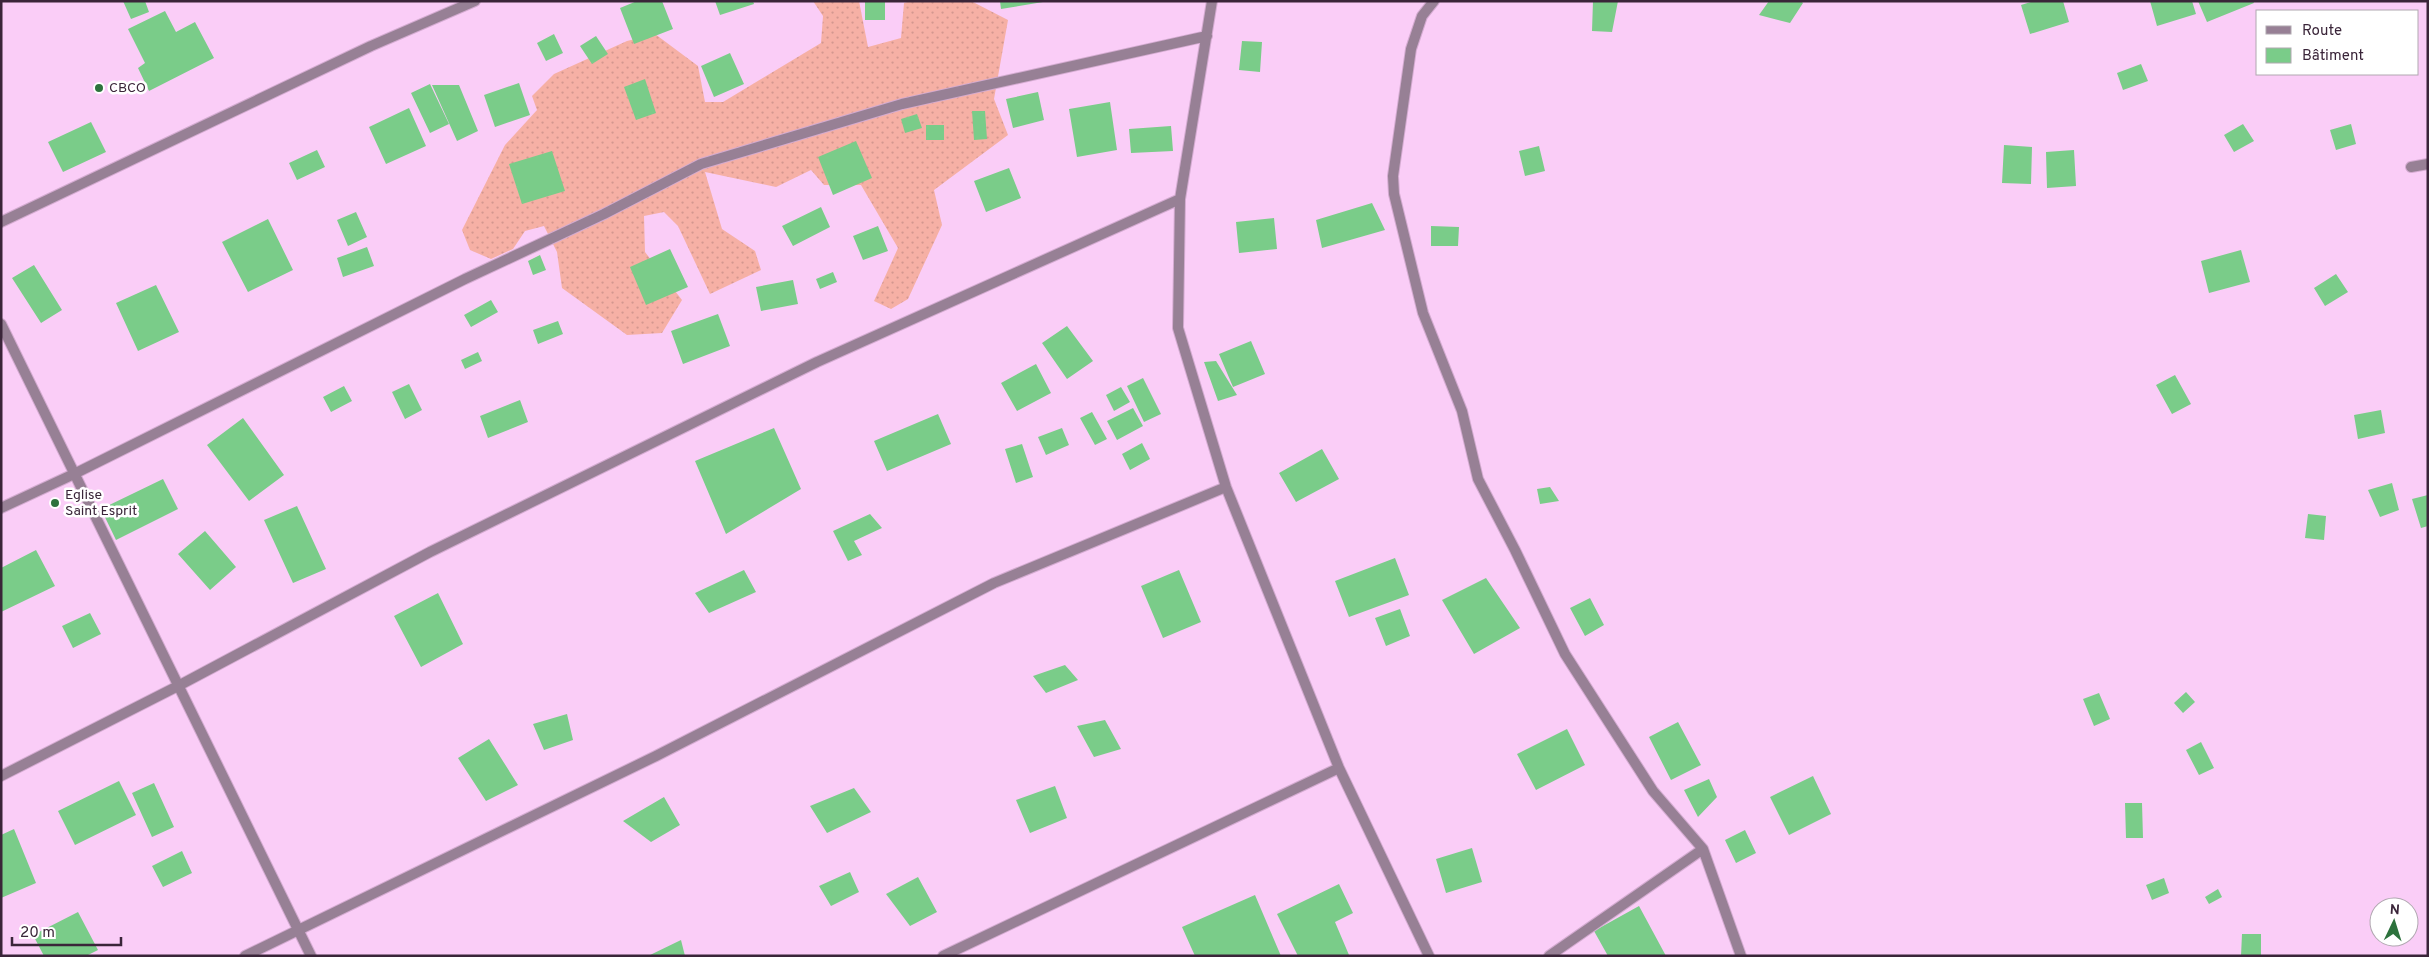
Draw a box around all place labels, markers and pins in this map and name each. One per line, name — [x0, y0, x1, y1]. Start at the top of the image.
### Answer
place label: CBCO — [109, 80, 146, 97]
marker: CBCO — [93, 82, 105, 94]
place label: Eglise Saint Esprit — [65, 487, 137, 520]
marker: Eglise Saint Esprit — [49, 497, 61, 509]

